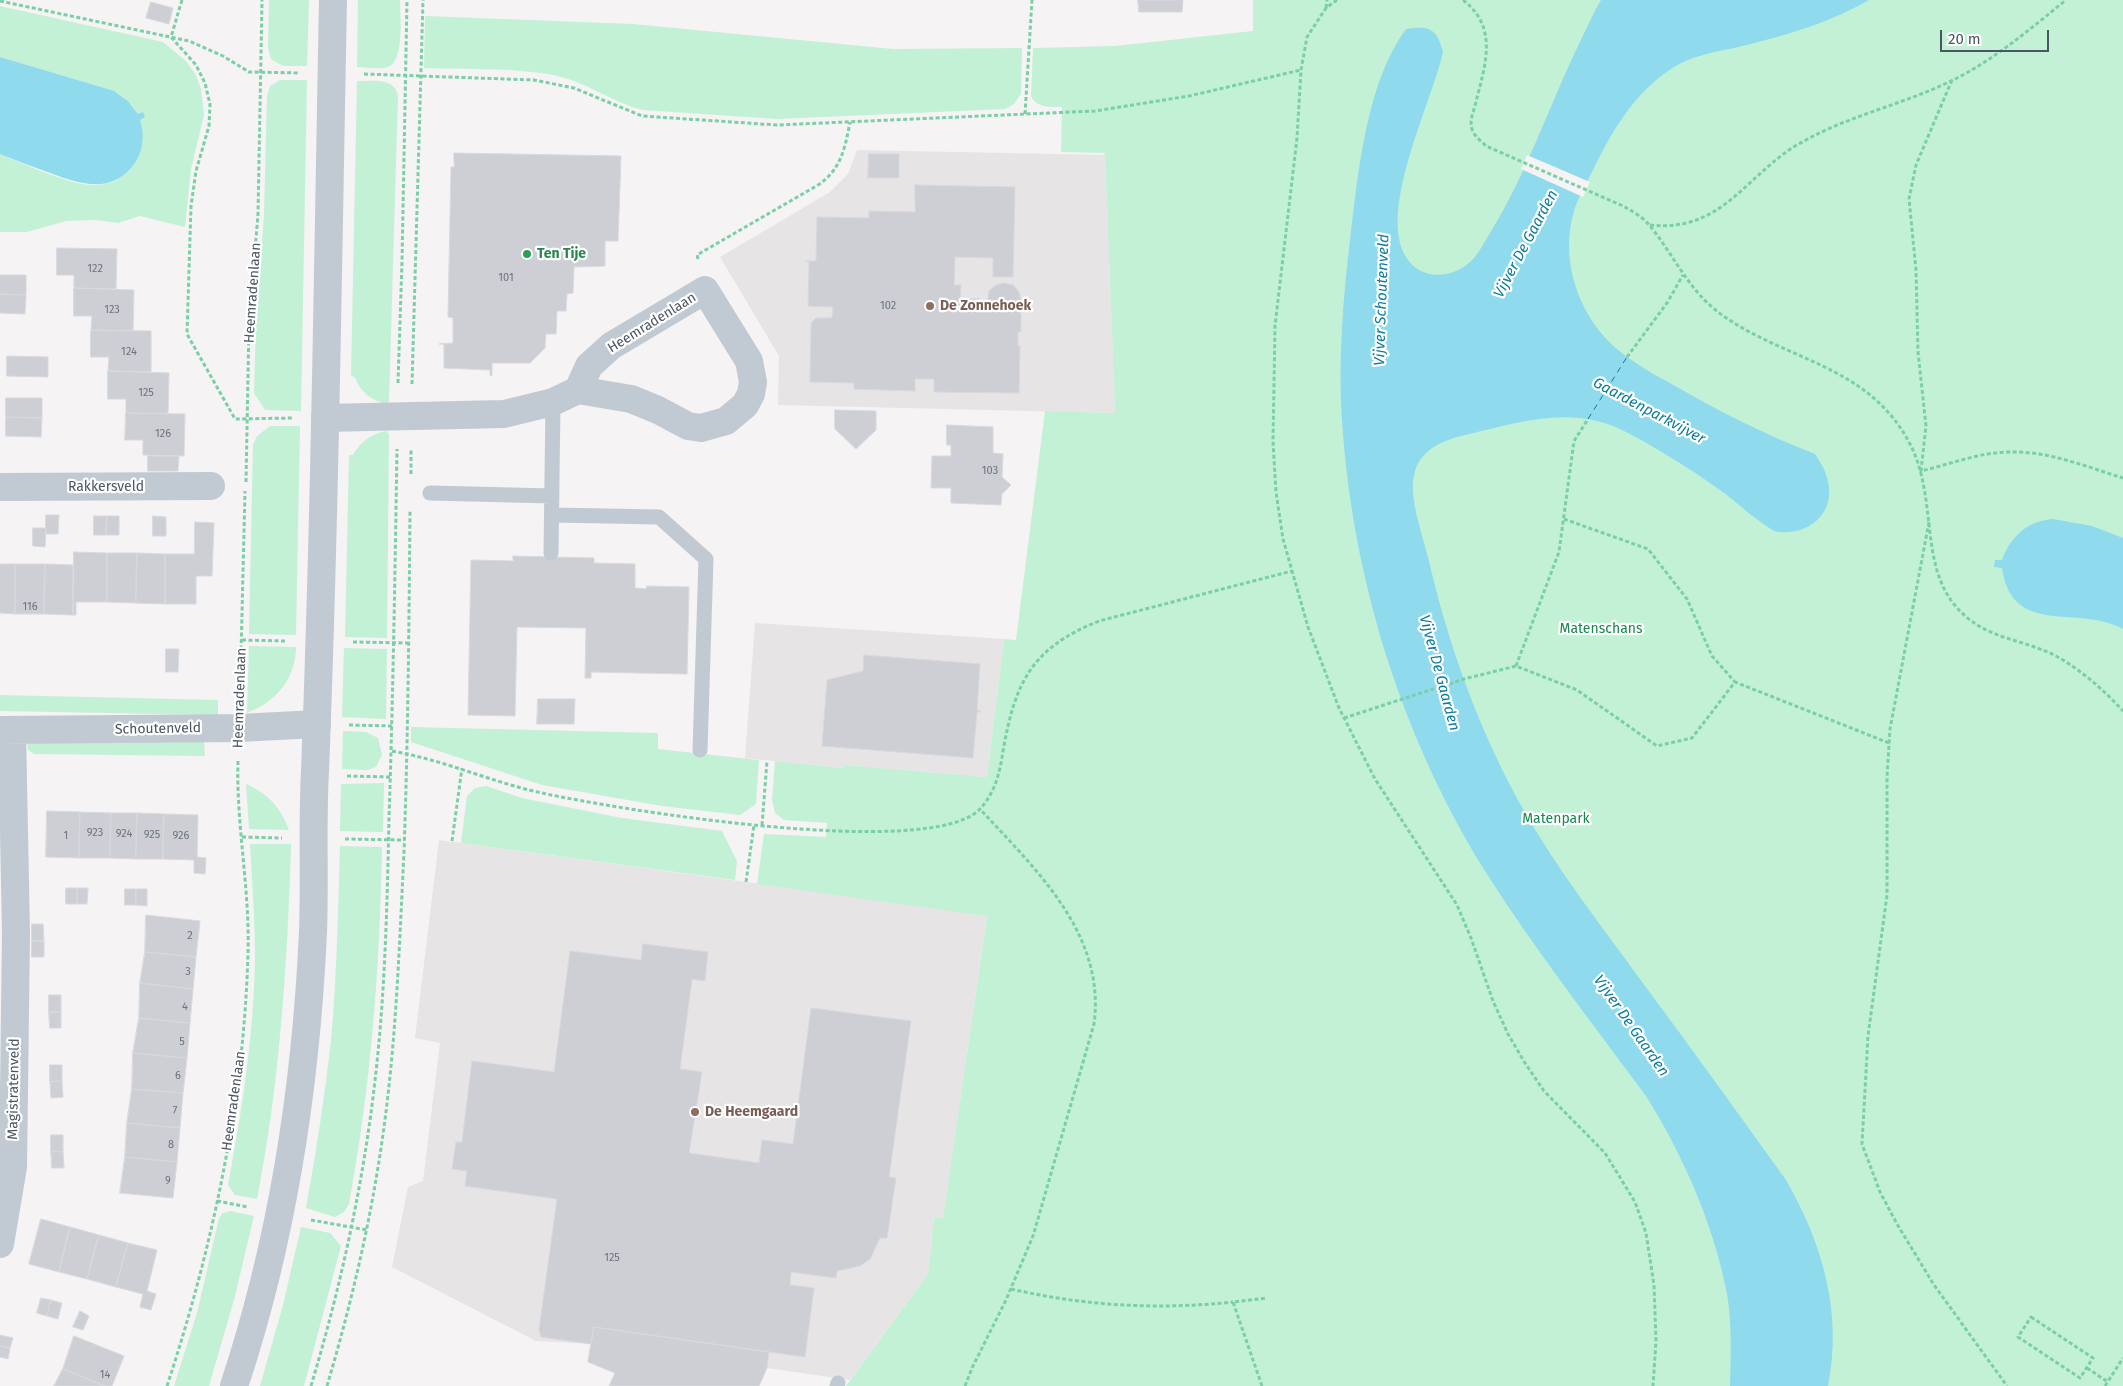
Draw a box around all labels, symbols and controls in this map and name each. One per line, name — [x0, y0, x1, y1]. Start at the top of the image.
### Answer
scale bar — [1943, 20, 2052, 52]
text: 20 m — [1948, 30, 1981, 48]
water label: Vijver De Gaarden — [1490, 187, 1562, 301]
water label: Vijver Schoutenveld — [1371, 234, 1393, 366]
street label: Heemradenlaan — [241, 242, 265, 344]
place label: Ten Tije — [537, 246, 586, 262]
marker: Ten Tije — [521, 248, 533, 260]
house number: 122 — [87, 262, 103, 276]
house number: 101 — [498, 271, 514, 285]
street label: Heemradenlaan — [605, 289, 699, 357]
place label: De Zonnehoek — [940, 298, 1031, 314]
house number: 102 — [880, 299, 896, 313]
marker: De Zonnehoek — [924, 300, 936, 312]
house number: 123 — [104, 303, 120, 317]
house number: 124 — [121, 345, 137, 359]
water label: Gaardenparkvijver — [1590, 374, 1708, 448]
house number: 125 — [138, 386, 154, 400]
house number: 126 — [155, 427, 171, 441]
house number: 103 — [982, 464, 998, 478]
street label: Rakkersveld — [68, 479, 144, 495]
house number: 116 — [22, 600, 38, 614]
water label: Vijver De Gaarden — [1415, 613, 1463, 733]
park label: Matenschans — [1560, 621, 1642, 637]
street label: Heemradenlaan — [230, 647, 250, 749]
street label: Schoutenveld — [115, 720, 201, 738]
park label: Matenpark — [1522, 811, 1590, 827]
house number: 923 — [87, 826, 103, 840]
house number: 924 — [116, 827, 132, 841]
house number: 925 — [144, 828, 160, 842]
house number: 1 — [64, 829, 68, 843]
house number: 926 — [173, 829, 189, 843]
house number: 2 — [187, 929, 193, 943]
house number: 3 — [185, 965, 191, 979]
water label: Vijver De Gaarden — [1589, 972, 1673, 1080]
house number: 4 — [182, 1000, 188, 1014]
house number: 5 — [179, 1035, 185, 1049]
street label: Magistratenveld — [5, 1038, 23, 1140]
street label: Heemradenlaan — [219, 1050, 249, 1152]
house number: 6 — [175, 1069, 181, 1083]
house number: 7 — [173, 1104, 177, 1118]
place label: De Heemgaard — [705, 1104, 798, 1120]
marker: De Heemgaard — [689, 1106, 701, 1118]
house number: 8 — [168, 1138, 174, 1152]
house number: 9 — [165, 1174, 171, 1188]
house number: 125 — [604, 1251, 620, 1265]
house number: 14 — [100, 1368, 110, 1382]

